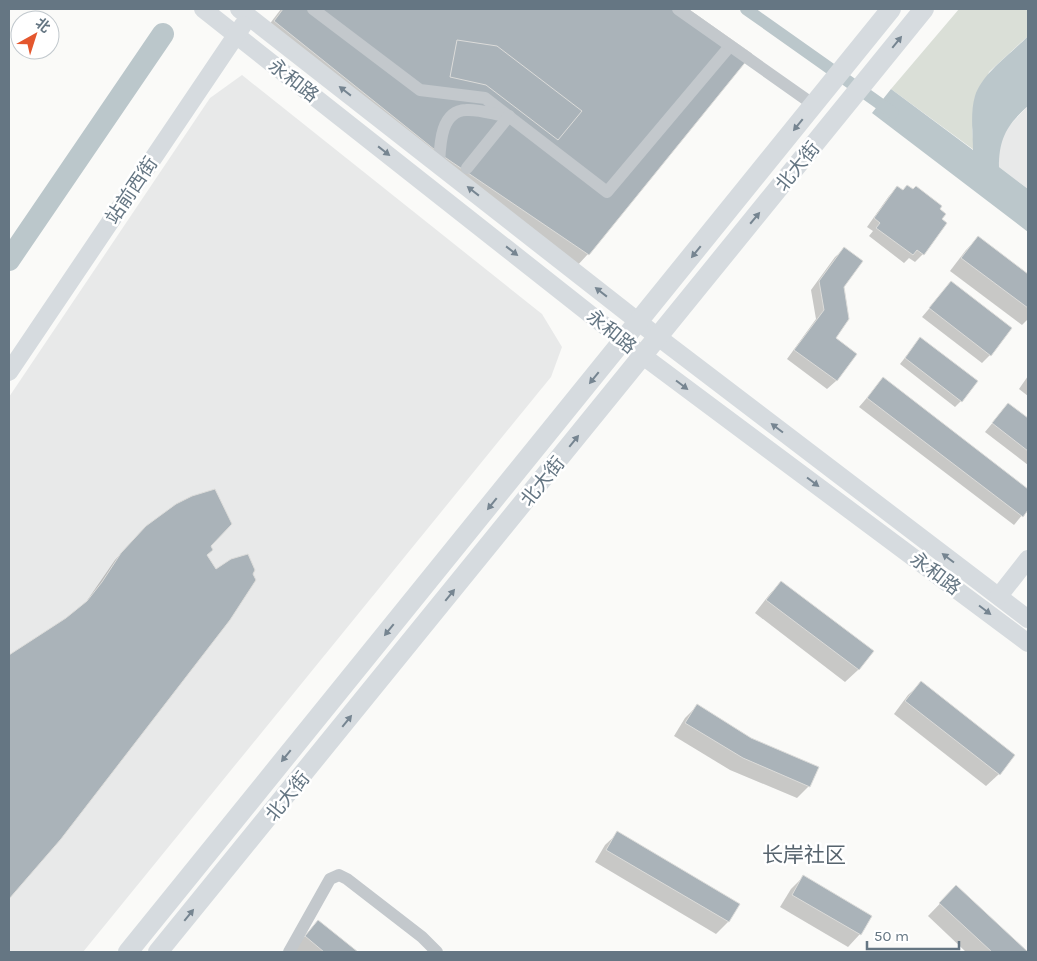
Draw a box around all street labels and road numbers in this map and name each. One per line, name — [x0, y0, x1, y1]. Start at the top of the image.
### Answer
street label: 永和路 — [264, 55, 323, 107]
street label: 北大街 — [771, 138, 824, 196]
street label: 站前西街 — [101, 153, 162, 228]
street label: 永和路 — [582, 305, 640, 358]
street label: 北大街 — [516, 453, 569, 511]
street label: 永和路 — [906, 548, 965, 600]
street label: 北大街 — [261, 768, 314, 826]

